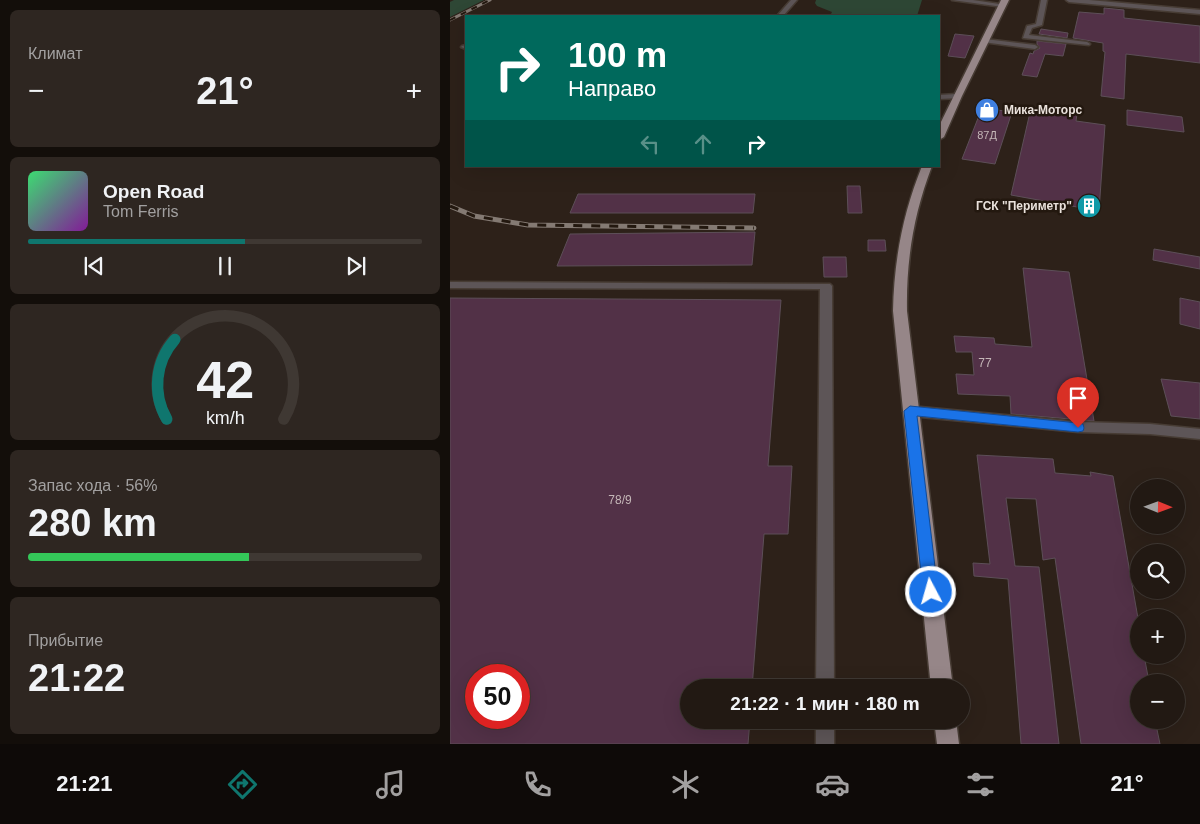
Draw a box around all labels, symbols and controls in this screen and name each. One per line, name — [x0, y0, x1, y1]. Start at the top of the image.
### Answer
icon: right — [485, 35, 550, 100]
text: 100 m — [568, 35, 667, 74]
text: Климат — [28, 45, 82, 62]
text: 21° — [196, 70, 254, 112]
text: − — [28, 75, 44, 106]
text: + — [406, 75, 422, 106]
text: Направо — [568, 76, 656, 101]
shop icon: Мика-Моторс — [974, 97, 1000, 123]
place label: Мика-Моторс — [1004, 103, 1082, 117]
house number: 87Д — [977, 129, 997, 141]
icon: left — [636, 130, 664, 158]
icon: ahead — [689, 130, 717, 158]
icon: right — [742, 130, 770, 158]
text: Open Road — [103, 181, 204, 202]
building icon: ГСК "Периметр" — [1076, 193, 1102, 219]
place label: ГСК "Периметр" — [976, 199, 1072, 213]
text: Tom Ferris — [103, 203, 179, 220]
icon: previous — [80, 252, 108, 280]
icon: pause — [211, 252, 239, 280]
icon: next — [342, 252, 370, 280]
text: 42 — [196, 351, 254, 409]
house number: 77 — [978, 356, 992, 370]
pin — [1057, 377, 1099, 428]
icon: arrive — [1064, 384, 1092, 412]
text: km/h — [206, 408, 244, 428]
text: Запас хода · 56% — [28, 477, 157, 494]
north arrow — [1130, 479, 1185, 534]
map controls — [1130, 479, 1185, 729]
house number: 78/9 — [608, 493, 632, 507]
text: 280 km — [28, 502, 157, 544]
button: search — [1130, 544, 1185, 599]
position arrow — [904, 565, 956, 617]
button: + — [1130, 609, 1185, 664]
text: Прибытие — [28, 632, 103, 649]
text: 21:22 — [28, 657, 125, 699]
speed limit sign: 50 — [465, 664, 530, 729]
button: − — [1130, 674, 1185, 729]
text: 21:22 · 1 мин · 180 m — [730, 693, 920, 714]
icon: directions — [225, 767, 260, 802]
icon: music — [373, 767, 408, 802]
icon: phone — [520, 767, 555, 802]
icon: climate — [668, 767, 703, 802]
icon: car — [815, 767, 850, 802]
icon: filters — [963, 767, 998, 802]
text: 21:21 — [56, 771, 113, 796]
text: 21° — [1110, 771, 1144, 796]

